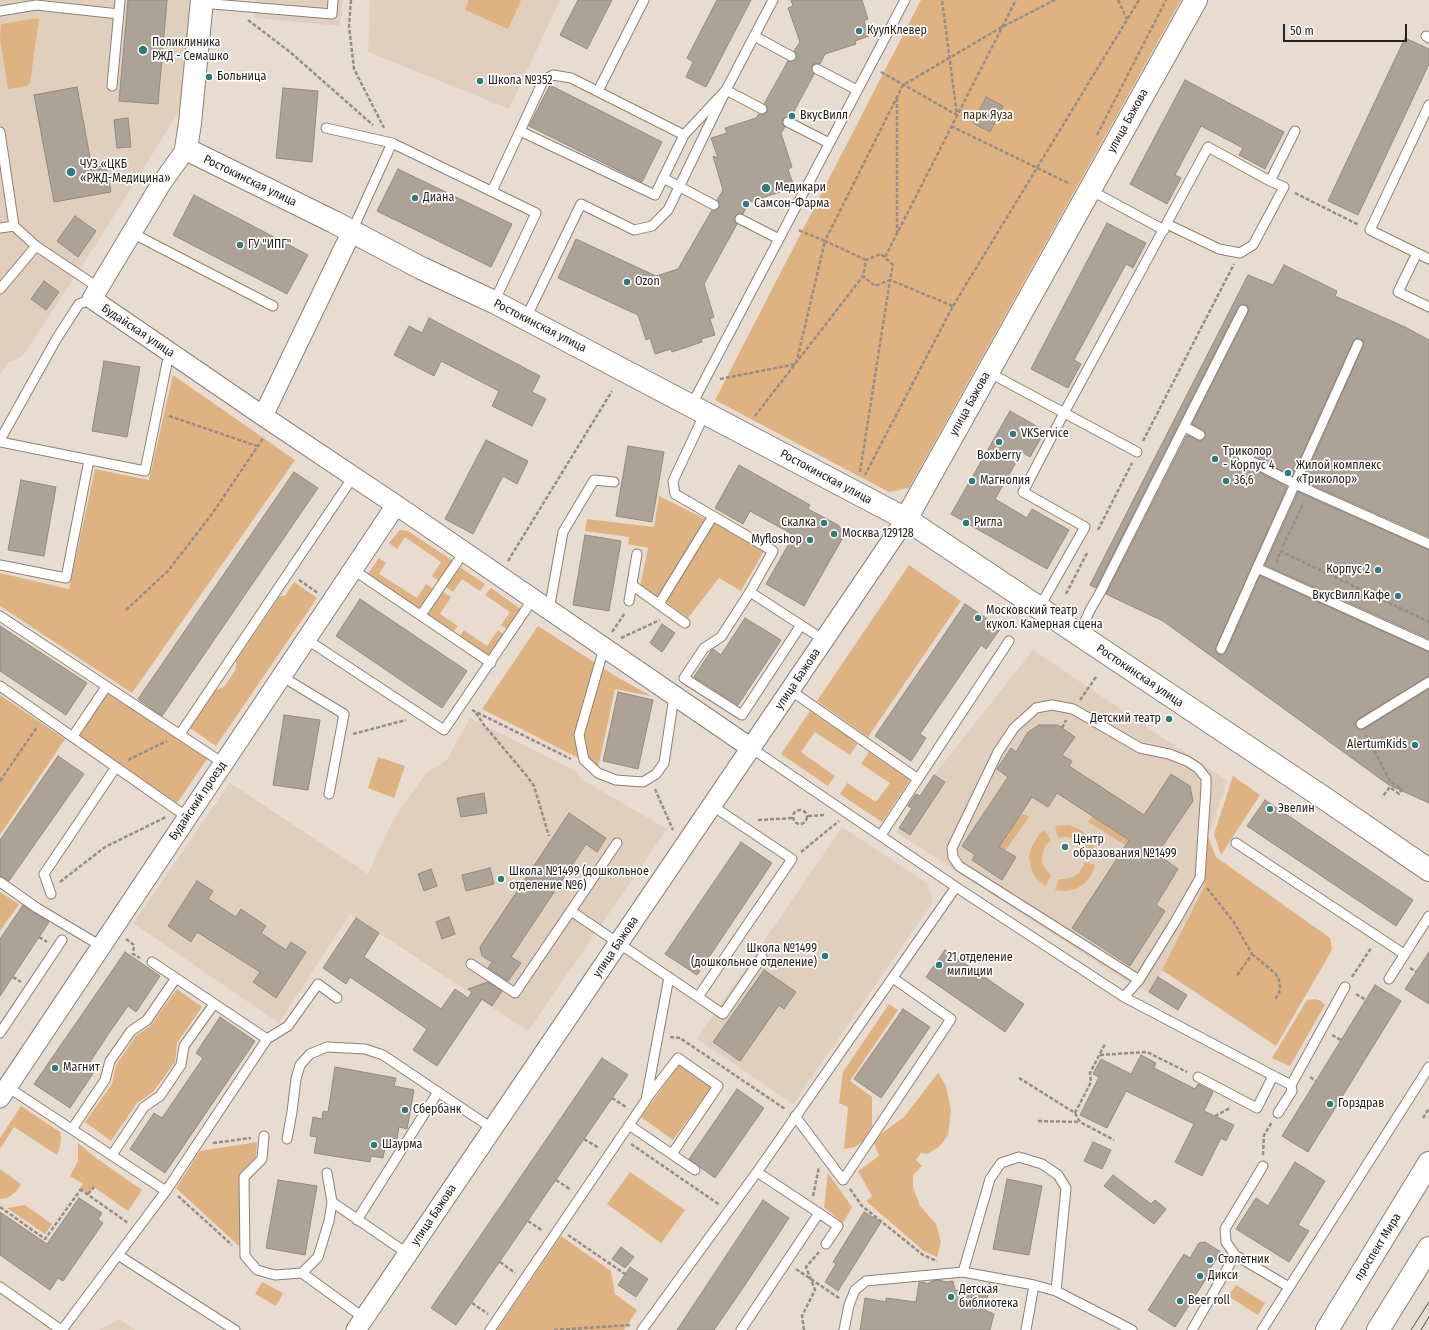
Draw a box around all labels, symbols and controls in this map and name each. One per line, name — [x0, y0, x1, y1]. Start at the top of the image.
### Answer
scale bar — [1285, 16, 1409, 42]
place label: КуулКлевер — [867, 24, 927, 38]
text: 50 m — [1290, 24, 1314, 38]
marker: КуулКлевер — [854, 26, 864, 36]
place label: Поликлиника РЖД - Семашко — [152, 36, 229, 64]
marker: Поликлиника РЖД - Семашко — [137, 44, 149, 56]
place label: Больница — [217, 70, 266, 84]
marker: Больница — [204, 72, 214, 82]
place label: Школа №352 — [488, 74, 553, 88]
marker: Школа №352 — [475, 76, 485, 86]
street label: улица Бажова — [1105, 87, 1151, 155]
place label: ВкусВилл — [800, 109, 848, 123]
park label: парк Яуза — [963, 109, 1013, 123]
marker: ВкусВилл — [787, 111, 797, 121]
street label: Ростокинская улица — [201, 152, 299, 210]
place label: ЧУЗ «ЦКБ «РЖД-Медицина» — [80, 158, 171, 186]
marker: ЧУЗ «ЦКБ «РЖД-Медицина» — [65, 166, 77, 178]
place label: Медикари — [775, 181, 826, 195]
marker: Медикари — [760, 182, 772, 194]
place label: Диана — [423, 191, 454, 205]
marker: Диана — [410, 193, 420, 203]
place label: Самсон-Фарма — [754, 197, 829, 211]
marker: Самсон-Фарма — [741, 199, 751, 209]
place label: ГУ "ИПГ" — [248, 238, 291, 252]
marker: ГУ "ИПГ" — [235, 240, 245, 250]
place label: Ozon — [635, 275, 660, 289]
marker: Ozon — [622, 277, 632, 287]
street label: Ростокинская улица — [491, 296, 589, 356]
street label: Будайская улица — [99, 301, 177, 361]
street label: улица Бажова — [947, 370, 993, 438]
place label: VKService — [1021, 427, 1069, 441]
marker: VKService — [1008, 429, 1018, 439]
marker: Boxberry — [994, 437, 1004, 447]
place label: Триколор - Корпус 4 — [1223, 445, 1275, 473]
street label: Ростокинская улица — [778, 447, 874, 507]
place label: Boxberry — [977, 449, 1021, 463]
marker: Триколор - Корпус 4 — [1210, 454, 1220, 464]
place label: Жилой комплекс «Триколор» — [1296, 459, 1381, 487]
marker: Жилой комплекс «Триколор» — [1283, 468, 1293, 478]
place label: Магнолия — [980, 474, 1030, 488]
place label: 36,6 — [1234, 474, 1254, 488]
marker: Магнолия — [967, 476, 977, 486]
marker: 36,6 — [1221, 476, 1231, 486]
place label: Скалка — [781, 516, 816, 530]
place label: Ригла — [974, 516, 1003, 530]
marker: Скалка — [819, 518, 829, 528]
marker: Ригла — [961, 518, 971, 528]
place label: Москва 129128 — [842, 527, 914, 541]
marker: Москва 129128 — [829, 529, 839, 539]
place label: Myfloshop — [751, 533, 802, 547]
marker: Myfloshop — [805, 535, 815, 545]
place label: Корпус 2 — [1326, 563, 1370, 577]
marker: Корпус 2 — [1373, 565, 1383, 575]
place label: ВкусВилл Кафе — [1312, 589, 1390, 603]
marker: ВкусВилл Кафе — [1393, 591, 1403, 601]
place label: Московский театр кукол. Камерная сцена — [986, 604, 1103, 632]
marker: Московский театр кукол. Камерная сцена — [973, 613, 983, 623]
street label: Ростокинская улица — [1094, 642, 1186, 710]
street label: улица Бажова — [772, 646, 824, 712]
place label: Детский театр — [1090, 712, 1161, 726]
marker: Детский театр — [1164, 714, 1174, 724]
place label: AlertumKids — [1347, 738, 1407, 752]
marker: AlertumKids — [1410, 740, 1420, 750]
street label: Будайский проезд — [166, 759, 230, 843]
place label: Эвелин — [1278, 802, 1315, 816]
marker: Эвелин — [1265, 804, 1275, 814]
place label: Центр образования №1499 — [1073, 833, 1177, 861]
marker: Центр образования №1499 — [1060, 842, 1070, 852]
place label: Школа №1499 (дошкольное отделение №6) — [509, 865, 649, 893]
marker: Школа №1499 (дошкольное отделение №6) — [496, 874, 506, 884]
street label: улица Бажова — [590, 914, 642, 980]
place label: Школа №1499 (дошкольное отделение) — [691, 942, 817, 970]
marker: Школа №1499 (дошкольное отделение) — [820, 951, 830, 961]
place label: 21 отделение милиции — [947, 951, 1013, 979]
marker: 21 отделение милиции — [934, 960, 944, 970]
place label: Магнит — [63, 1061, 100, 1075]
marker: Магнит — [50, 1063, 60, 1073]
place label: Горздрав — [1338, 1097, 1384, 1111]
marker: Горздрав — [1325, 1099, 1335, 1109]
place label: Сбербанк — [413, 1103, 461, 1117]
marker: Сбербанк — [400, 1105, 410, 1115]
place label: Шаурма — [382, 1138, 422, 1152]
marker: Шаурма — [369, 1140, 379, 1150]
street label: улица Бажова — [408, 1182, 460, 1248]
street label: проспект Мира — [1352, 1211, 1404, 1283]
place label: Столетник — [1218, 1253, 1269, 1267]
marker: Столетник — [1205, 1255, 1215, 1265]
place label: Дикси — [1208, 1269, 1238, 1283]
marker: Дикси — [1195, 1271, 1205, 1281]
place label: Детская библиотека — [959, 1283, 1018, 1311]
marker: Детская библиотека — [946, 1292, 956, 1302]
place label: Beer roll — [1188, 1294, 1230, 1308]
marker: Beer roll — [1175, 1296, 1185, 1306]

